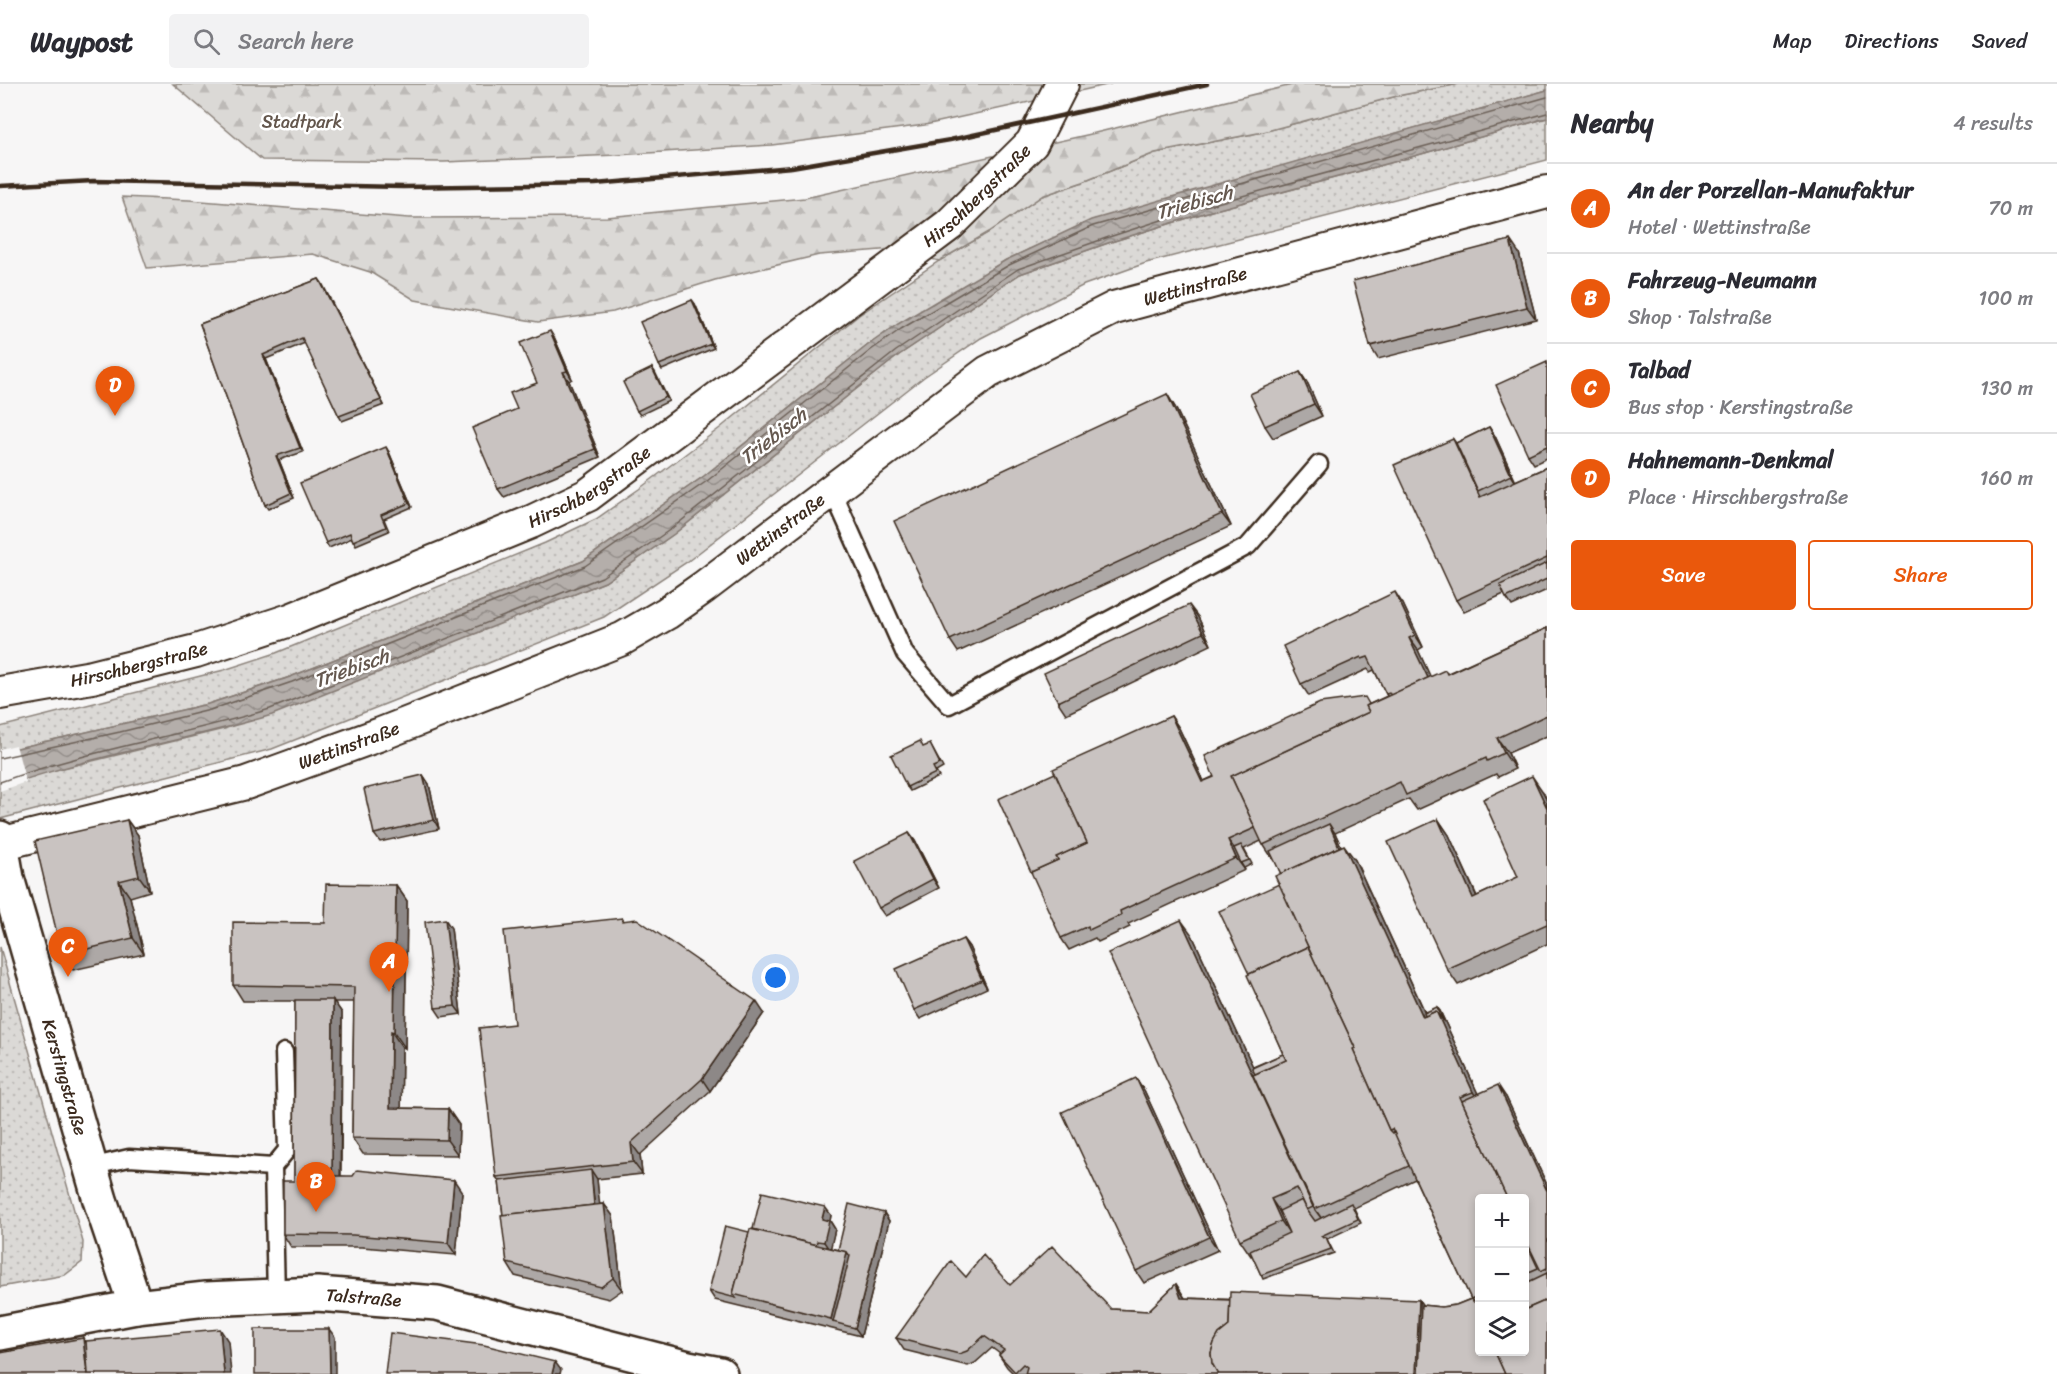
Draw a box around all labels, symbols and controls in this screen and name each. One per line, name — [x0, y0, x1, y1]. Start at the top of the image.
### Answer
search box — [169, 14, 589, 68]
text: Waypost — [30, 17, 133, 66]
text: Search here — [238, 22, 354, 61]
text: Map — [1773, 22, 1811, 60]
text: Directions — [1844, 22, 1939, 60]
text: Saved — [1972, 22, 2027, 60]
icon: search — [190, 25, 223, 58]
text: Nearby — [1571, 100, 1653, 146]
park label: Stadtpark — [262, 106, 342, 138]
text: 4 results — [1953, 106, 2033, 141]
street label: Hirschbergstraße — [915, 136, 1039, 256]
text: An der Porzellan-Manufaktur — [1628, 171, 1913, 210]
water label: Triebisch — [1152, 174, 1239, 230]
text: A — [1584, 191, 1597, 226]
text: 70 m — [1988, 191, 2033, 226]
text: Hotel · Wettinstraße — [1628, 210, 1811, 245]
street label: Wettinstraße — [1140, 257, 1251, 315]
text: Fahrzeug-Neumann — [1628, 261, 1817, 300]
text: B — [1584, 281, 1597, 316]
text: 100 m — [1979, 281, 2033, 316]
text: Shop · Talstraße — [1628, 300, 1772, 335]
text: Talbad — [1628, 351, 1690, 390]
pin: D — [96, 366, 134, 416]
text: C — [1584, 371, 1597, 406]
text: 130 m — [1980, 371, 2033, 406]
text: Bus stop · Kerstingstraße — [1628, 390, 1853, 425]
water label: Triebisch — [732, 397, 817, 474]
street label: Hirschbergstraße — [522, 437, 658, 537]
text: Hahnemann-Denkmal — [1628, 441, 1833, 480]
text: D — [1585, 461, 1596, 496]
text: 160 m — [1980, 461, 2033, 496]
text: Place · Hirschbergstraße — [1628, 480, 1848, 515]
street label: Wettinstraße — [728, 484, 832, 574]
button: Save — [1571, 540, 1796, 610]
button: Share — [1808, 540, 2033, 610]
street label: Hirschbergstraße — [68, 632, 212, 697]
water label: Triebisch — [308, 638, 396, 698]
street label: Wettinstraße — [294, 712, 405, 779]
pin: C — [48, 928, 88, 977]
pin: A — [370, 942, 408, 992]
your location — [761, 963, 790, 992]
street label: Kerstingstraße — [32, 1015, 97, 1139]
pin: B — [296, 1162, 336, 1212]
map controls — [1475, 1194, 1529, 1356]
button: + — [1475, 1194, 1529, 1248]
button: − — [1475, 1248, 1529, 1302]
street label: Talstraße — [325, 1279, 403, 1316]
button: layers — [1475, 1302, 1529, 1356]

